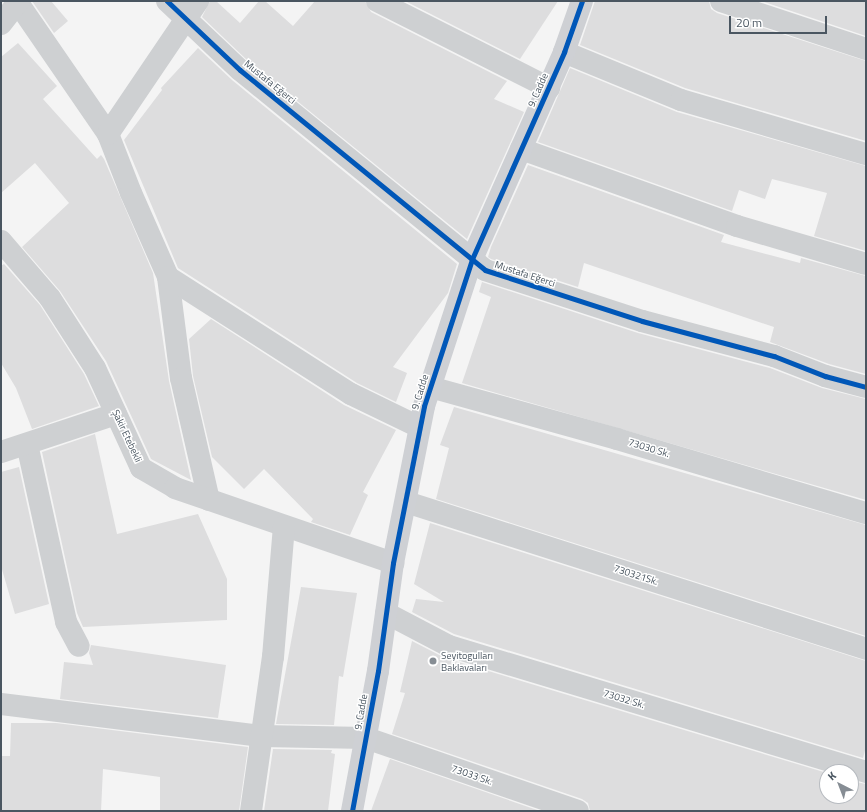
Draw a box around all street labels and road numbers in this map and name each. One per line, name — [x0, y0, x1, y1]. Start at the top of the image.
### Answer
street label: Mustafa Eğerci — [242, 58, 298, 106]
street label: 9. Cadde — [525, 71, 551, 109]
street label: Mustafa Eğerci — [493, 259, 557, 289]
street label: 9. Cadde — [409, 373, 431, 411]
street label: Şakir Etebekli — [110, 408, 144, 464]
street label: 73030 Sk. — [627, 436, 671, 460]
street label: 730321Sk. — [612, 562, 660, 588]
street label: 73032 Sk. — [602, 687, 646, 711]
street label: 9. Cadde — [352, 693, 370, 731]
street label: 73033 Sk. — [450, 762, 494, 788]

